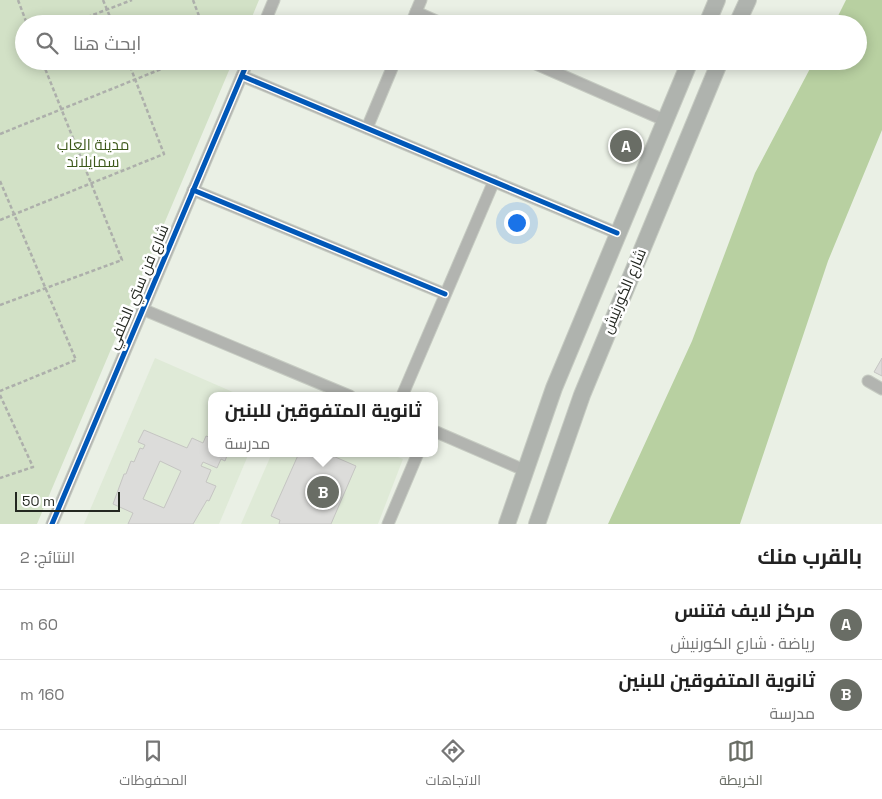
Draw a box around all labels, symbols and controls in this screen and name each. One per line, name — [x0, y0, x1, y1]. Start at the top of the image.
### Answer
search box — [15, 15, 867, 70]
icon: search — [33, 29, 61, 57]
text: ابحث هنا — [73, 31, 141, 56]
pin: A — [610, 127, 642, 165]
park label: مدينة العاب سمايلاند — [57, 135, 129, 171]
your location — [504, 210, 530, 236]
street label: شارع فن ستي الخلفي — [103, 221, 175, 353]
street label: شارع الكورنيش — [597, 245, 652, 337]
popup — [208, 392, 438, 457]
text: ثانوية المتفوقين للبنين — [225, 398, 421, 423]
text: مدرسة — [225, 433, 270, 454]
pin: B — [307, 473, 339, 511]
scale bar — [15, 489, 120, 512]
text: 50 m — [22, 492, 55, 510]
text: بالقرب منك — [758, 543, 862, 570]
text: النتائج: 2 — [20, 547, 75, 568]
text: مركز لايف فتنس — [674, 598, 815, 623]
text: 60 m — [20, 614, 58, 635]
text: A — [841, 614, 851, 635]
text: رياضة · شارع الكورنيش — [670, 633, 815, 654]
text: ثانوية المتفوقين للبنين — [619, 668, 815, 693]
text: 160 m — [20, 684, 65, 705]
text: B — [841, 684, 851, 705]
text: مدرسة — [769, 703, 815, 724]
tab: المحفوظات — [119, 737, 187, 793]
tab: الاتجاهات — [426, 737, 481, 793]
tab: الخريطة — [719, 737, 763, 793]

